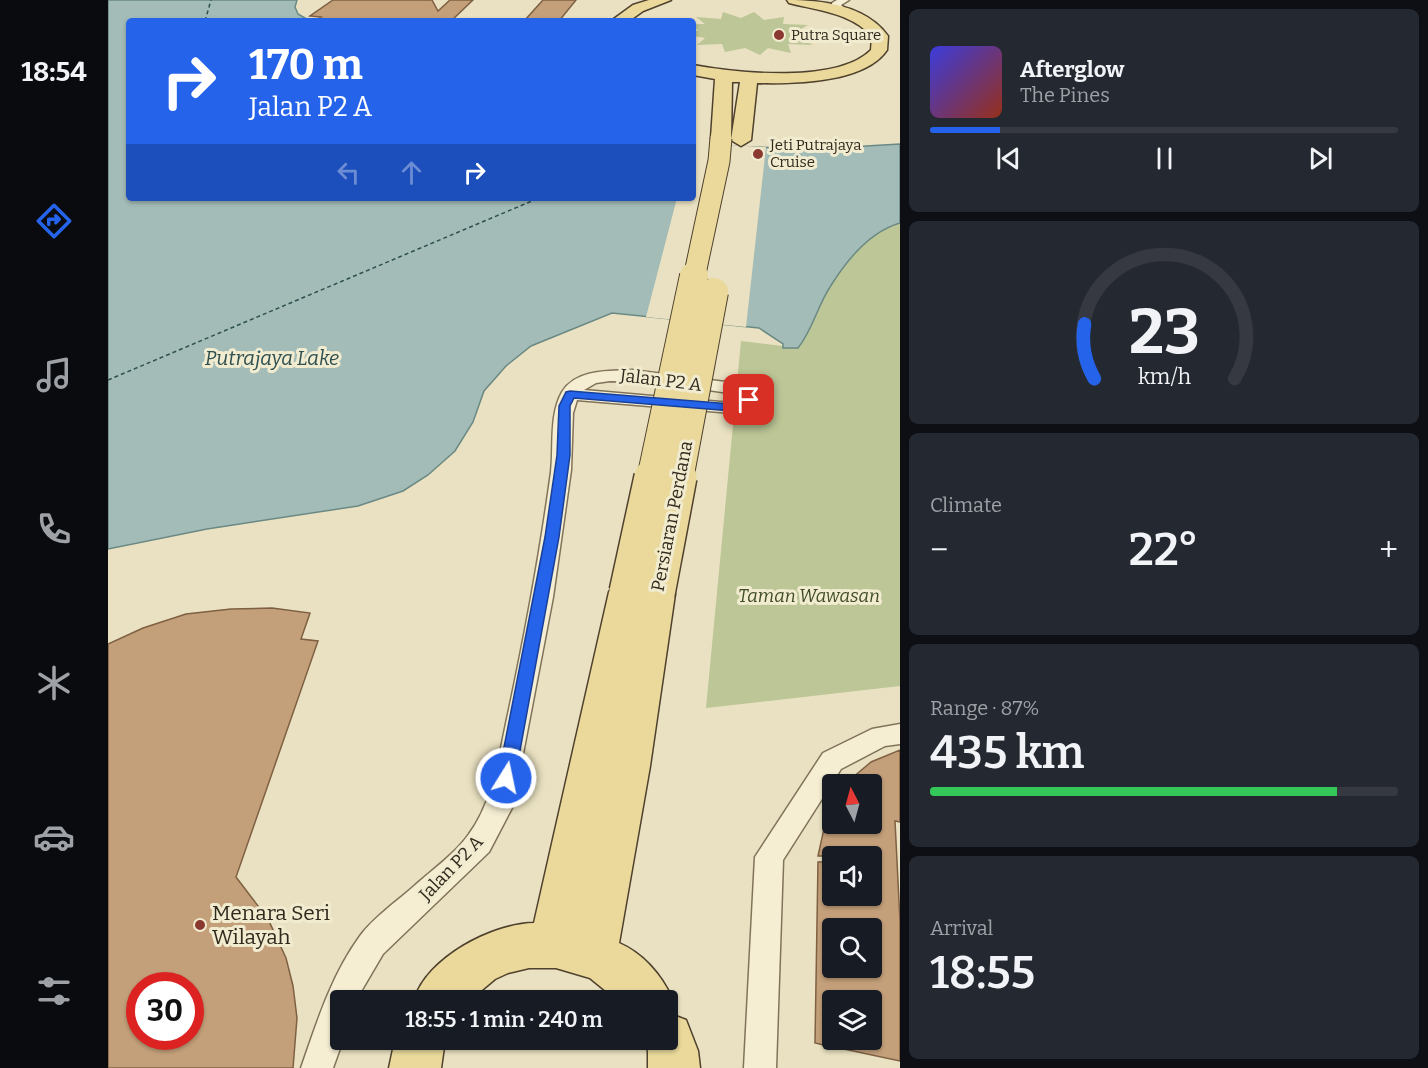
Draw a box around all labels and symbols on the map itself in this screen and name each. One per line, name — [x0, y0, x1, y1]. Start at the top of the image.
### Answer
place label: Putra Square — [791, 26, 881, 44]
marker: Putra Square — [772, 28, 786, 42]
place label: Jeti Putrajaya Cruise — [769, 136, 861, 171]
marker: Jeti Putrajaya Cruise — [751, 147, 765, 161]
water label: Putrajaya Lake — [205, 346, 339, 371]
street label: Jalan P2 A — [618, 364, 703, 396]
pin — [723, 374, 774, 425]
street label: Persiaran Perdana — [647, 439, 697, 593]
park label: Taman Wawasan — [738, 585, 880, 607]
position arrow — [474, 746, 538, 810]
north arrow — [822, 774, 882, 834]
street label: Jalan P2 A — [414, 831, 488, 906]
place label: Menara Seri Wilayah — [212, 900, 330, 950]
marker: Menara Seri Wilayah — [193, 918, 207, 932]
speed limit sign: 30 — [126, 972, 204, 1050]

